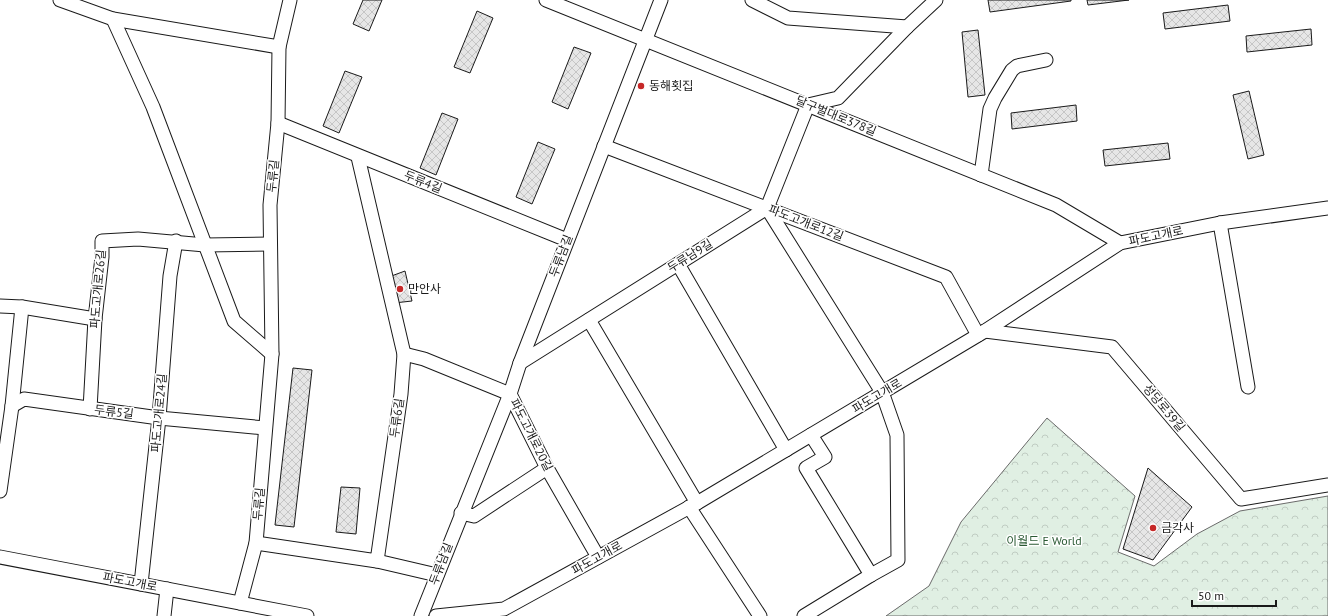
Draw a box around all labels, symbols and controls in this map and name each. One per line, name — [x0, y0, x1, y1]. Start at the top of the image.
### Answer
place label: 동해횟집 — [649, 78, 693, 93]
marker: 동해횟집 — [636, 81, 646, 91]
street label: 달구벌대로378길 — [794, 92, 879, 139]
street label: 두류길 — [263, 159, 282, 193]
street label: 두류4길 — [402, 167, 444, 196]
street label: 파도고개로12길 — [766, 201, 846, 244]
street label: 파도고개로 — [1127, 222, 1184, 249]
street label: 두류남길 — [546, 233, 575, 279]
street label: 두류남9길 — [664, 236, 715, 275]
street label: 파도고개로26길 — [87, 249, 108, 329]
place label: 만안사 — [408, 281, 441, 296]
marker: 만안사 — [395, 284, 405, 294]
street label: 파도고개로24길 — [148, 373, 169, 453]
street label: 파도고개로 — [849, 375, 904, 416]
street label: 성당로39길 — [1140, 381, 1189, 434]
street label: 파도고개로20길 — [507, 396, 556, 474]
street label: 두류6길 — [386, 397, 407, 439]
street label: 두류5길 — [93, 402, 135, 421]
street label: 두류길 — [250, 487, 267, 521]
place label: 금각사 — [1161, 520, 1194, 535]
marker: 금각사 — [1148, 523, 1158, 533]
park label: 이월드 E World — [1006, 533, 1082, 548]
street label: 파도고개로 — [569, 538, 625, 578]
street label: 두류남길 — [426, 541, 455, 587]
street label: 파도고개로 — [102, 569, 159, 594]
scale bar — [1192, 582, 1276, 608]
text: 50 m — [1198, 588, 1224, 603]

